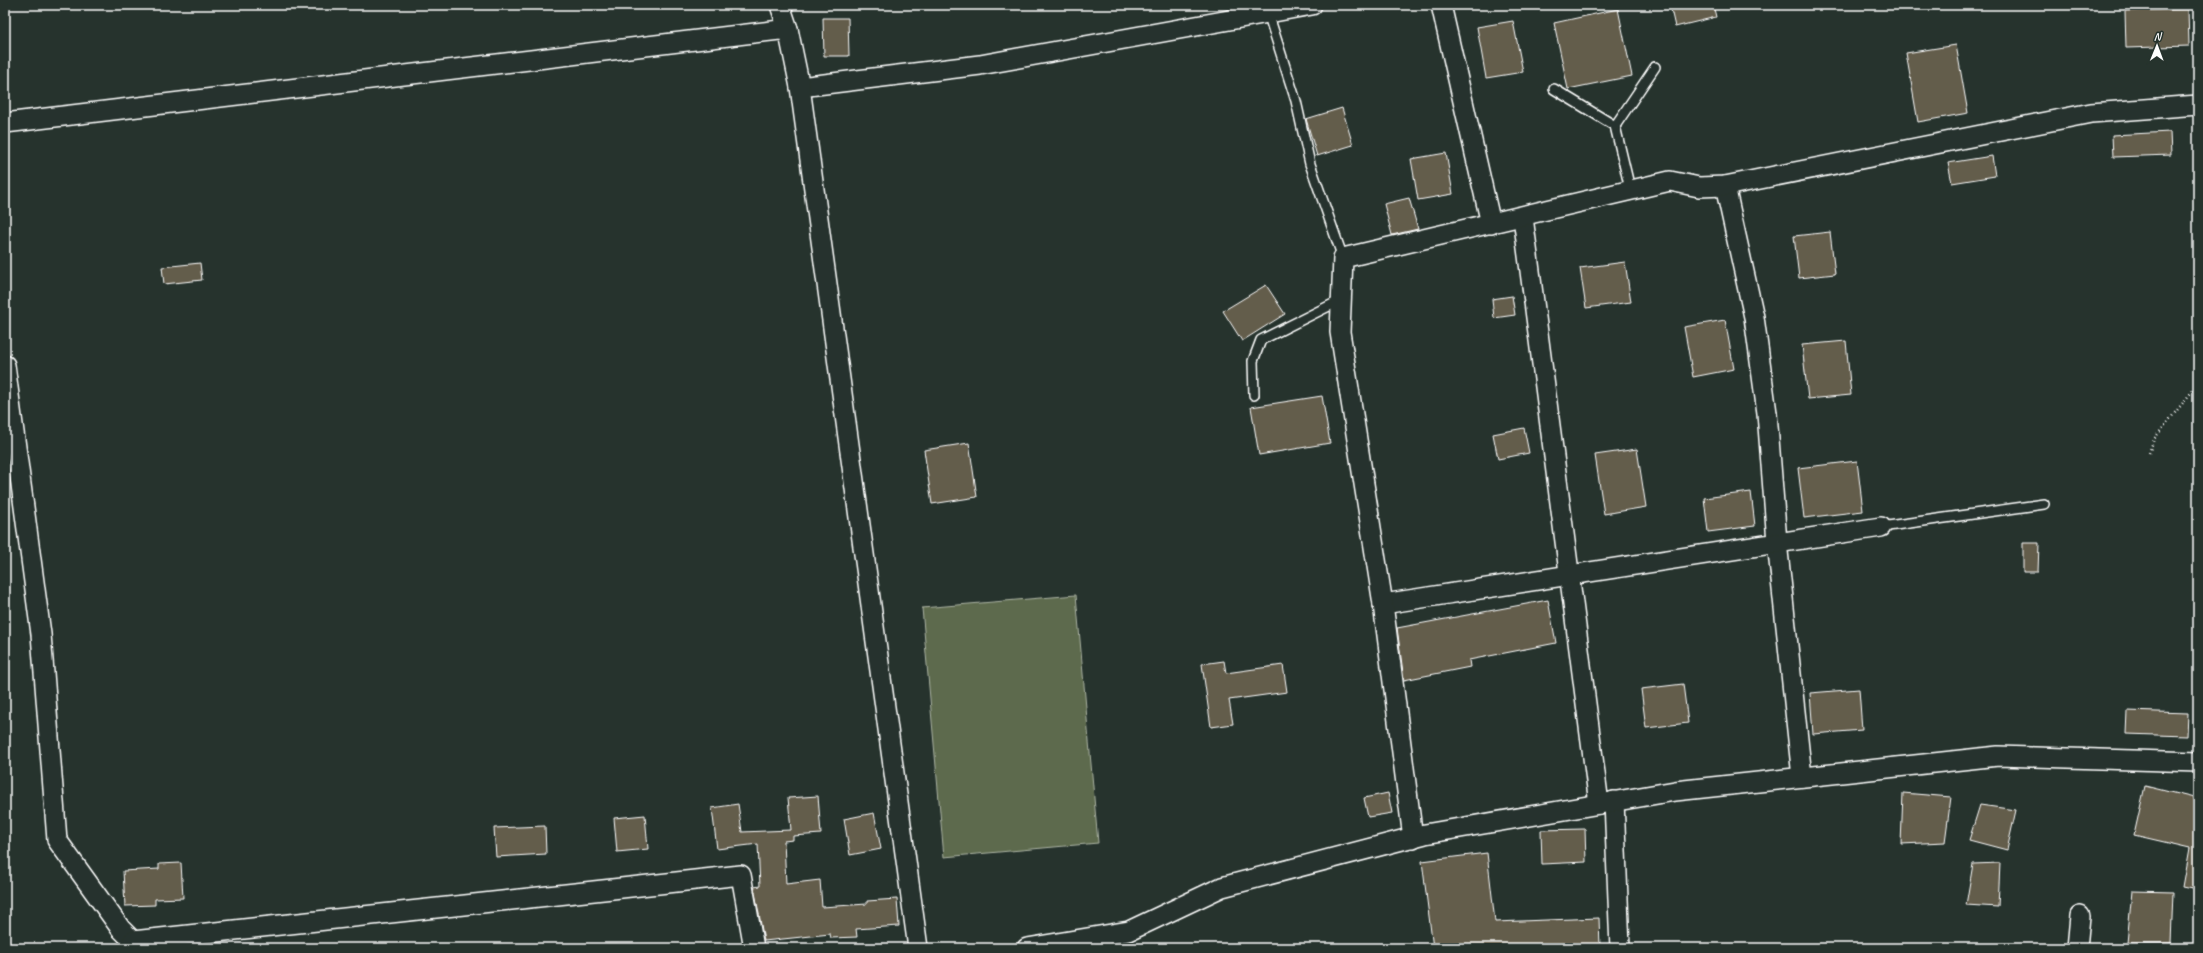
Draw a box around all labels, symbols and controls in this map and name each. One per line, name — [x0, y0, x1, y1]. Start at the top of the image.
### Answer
north arrow — [2137, 26, 2177, 66]
text: N — [2154, 29, 2163, 43]

